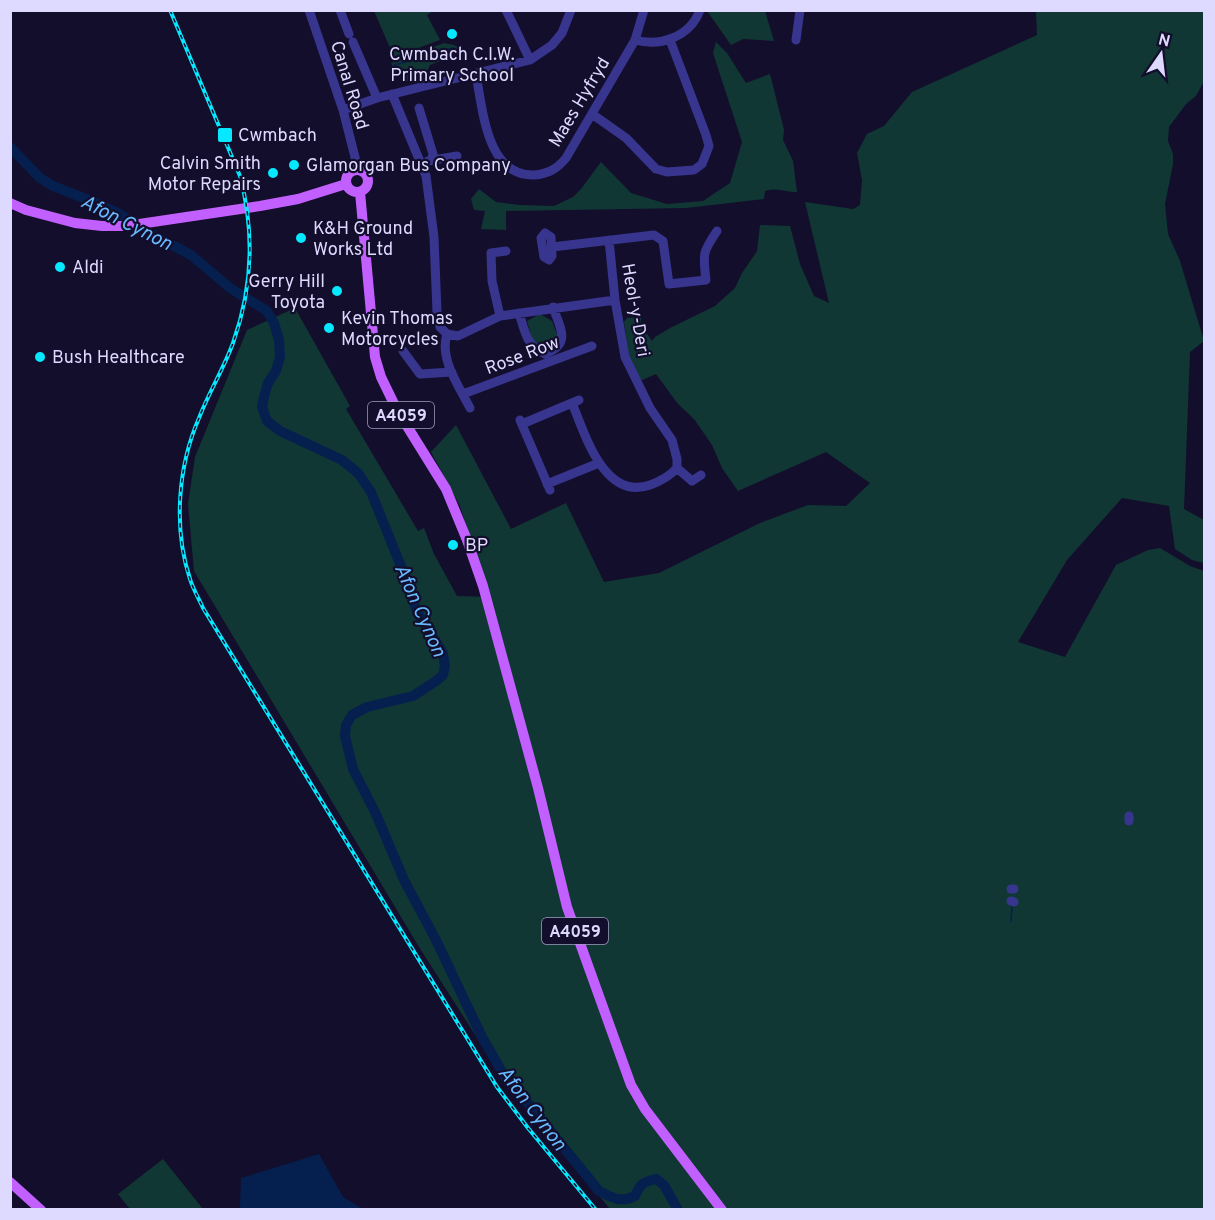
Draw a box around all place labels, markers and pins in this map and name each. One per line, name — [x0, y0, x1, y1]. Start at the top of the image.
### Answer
marker: Cwmbach C.I.W. Primary School — [445, 27, 459, 41]
place label: Cwmbach C.I.W. Primary School — [389, 44, 515, 88]
place label: Cwmbach — [238, 125, 317, 148]
marker: Cwmbach — [216, 126, 234, 144]
place label: Calvin Smith Motor Repairs — [148, 153, 261, 197]
place label: Glamorgan Bus Company — [306, 155, 511, 178]
marker: Glamorgan Bus Company — [287, 158, 301, 172]
marker: Calvin Smith Motor Repairs — [266, 166, 280, 180]
place label: K&H Ground Works Ltd — [313, 218, 413, 262]
marker: K&H Ground Works Ltd — [294, 231, 308, 245]
place label: Aldi — [72, 257, 104, 280]
marker: Aldi — [53, 260, 67, 274]
place label: Gerry Hill Toyota — [248, 271, 325, 315]
marker: Gerry Hill Toyota — [330, 284, 344, 298]
place label: Kevin Thomas Motorcycles — [341, 308, 453, 352]
marker: Kevin Thomas Motorcycles — [322, 321, 336, 335]
place label: Bush Healthcare — [52, 347, 185, 370]
marker: Bush Healthcare — [33, 350, 47, 364]
place label: BP — [465, 535, 488, 558]
marker: BP — [446, 538, 460, 552]

